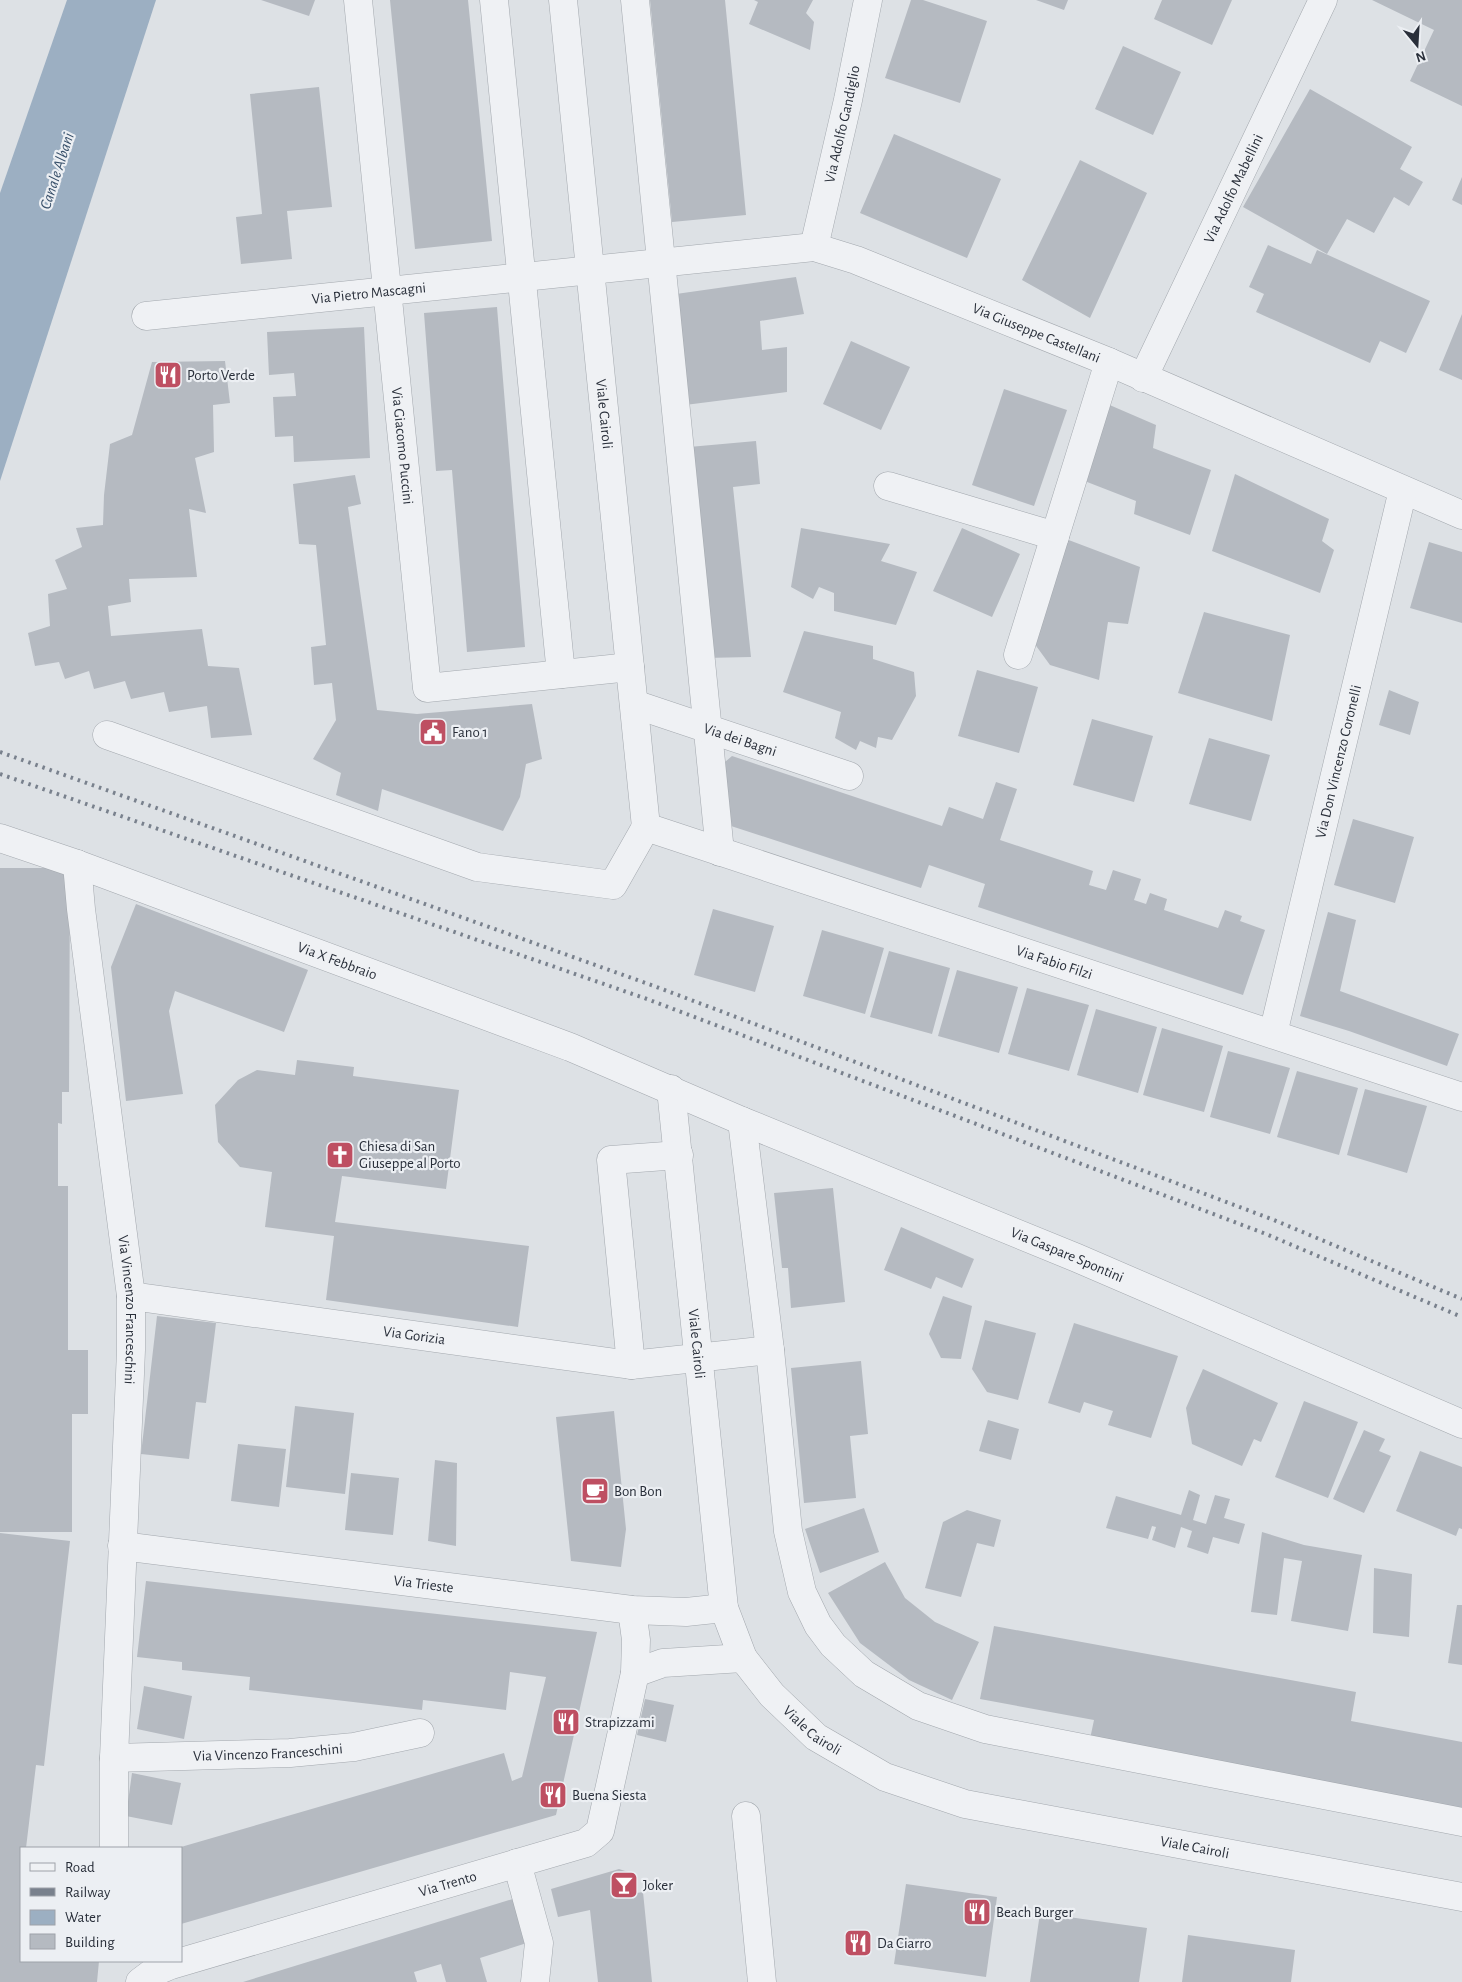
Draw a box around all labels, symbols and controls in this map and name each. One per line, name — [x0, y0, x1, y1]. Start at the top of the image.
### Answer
north arrow — [1392, 20, 1442, 70]
text: N — [1414, 48, 1428, 65]
street label: Via Adolfo Gandiglio — [822, 64, 862, 184]
water label: Canale Albani — [37, 130, 77, 211]
street label: Via Adolfo Mabellini — [1201, 132, 1266, 245]
street label: Via Pietro Mascagni — [311, 280, 427, 306]
street label: Via Giuseppe Castellani — [970, 300, 1102, 365]
restaurant icon: Porto Verde — [153, 360, 183, 390]
place label: Porto Verde — [187, 368, 255, 383]
street label: Viale Cairoli — [594, 378, 616, 450]
street label: Via Giacomo Puccini — [389, 386, 416, 505]
street label: Via Don Vincenzo Coronelli — [1312, 683, 1364, 840]
public building icon: Fano 1 — [418, 717, 448, 747]
street label: Via dei Bagni — [702, 720, 779, 759]
place label: Fano 1 — [452, 725, 488, 740]
street label: Via X Febbraio — [295, 939, 379, 982]
street label: Via Fabio Filzi — [1014, 942, 1094, 982]
place label: Chiesa di San Giuseppe al Porto — [359, 1139, 461, 1171]
church icon: Chiesa di San Giuseppe al Porto — [325, 1140, 355, 1170]
street label: Via Gaspare Spontini — [1009, 1224, 1126, 1285]
street label: Via Vincenzo Franceschini — [116, 1234, 139, 1385]
street label: Viale Cairoli — [686, 1308, 708, 1379]
street label: Via Gorizia — [382, 1323, 446, 1347]
cafe icon: Bon Bon — [580, 1476, 610, 1506]
place label: Bon Bon — [614, 1484, 662, 1499]
street label: Via Trieste — [393, 1573, 455, 1595]
street label: Viale Cairoli — [780, 1703, 844, 1758]
restaurant icon: Strapizzami — [551, 1707, 581, 1737]
place label: Strapizzami — [585, 1715, 655, 1730]
street label: Via Vincenzo Franceschini — [193, 1741, 343, 1763]
restaurant icon: Buena Siesta — [538, 1780, 568, 1810]
place label: Buena Siesta — [572, 1788, 647, 1803]
street label: Viale Cairoli — [1159, 1833, 1231, 1861]
legend — [20, 1847, 182, 1962]
text: Road — [65, 1860, 95, 1875]
street label: Via Trento — [417, 1868, 478, 1899]
bar icon: Joker — [609, 1870, 639, 1900]
place label: Joker — [643, 1878, 673, 1893]
text: Railway — [65, 1885, 111, 1900]
restaurant icon: Beach Burger — [962, 1897, 992, 1927]
place label: Beach Burger — [996, 1905, 1073, 1920]
text: Water — [65, 1910, 101, 1925]
restaurant icon: Da Ciarro — [843, 1928, 873, 1958]
text: Building — [65, 1935, 115, 1950]
place label: Da Ciarro — [877, 1936, 931, 1951]

